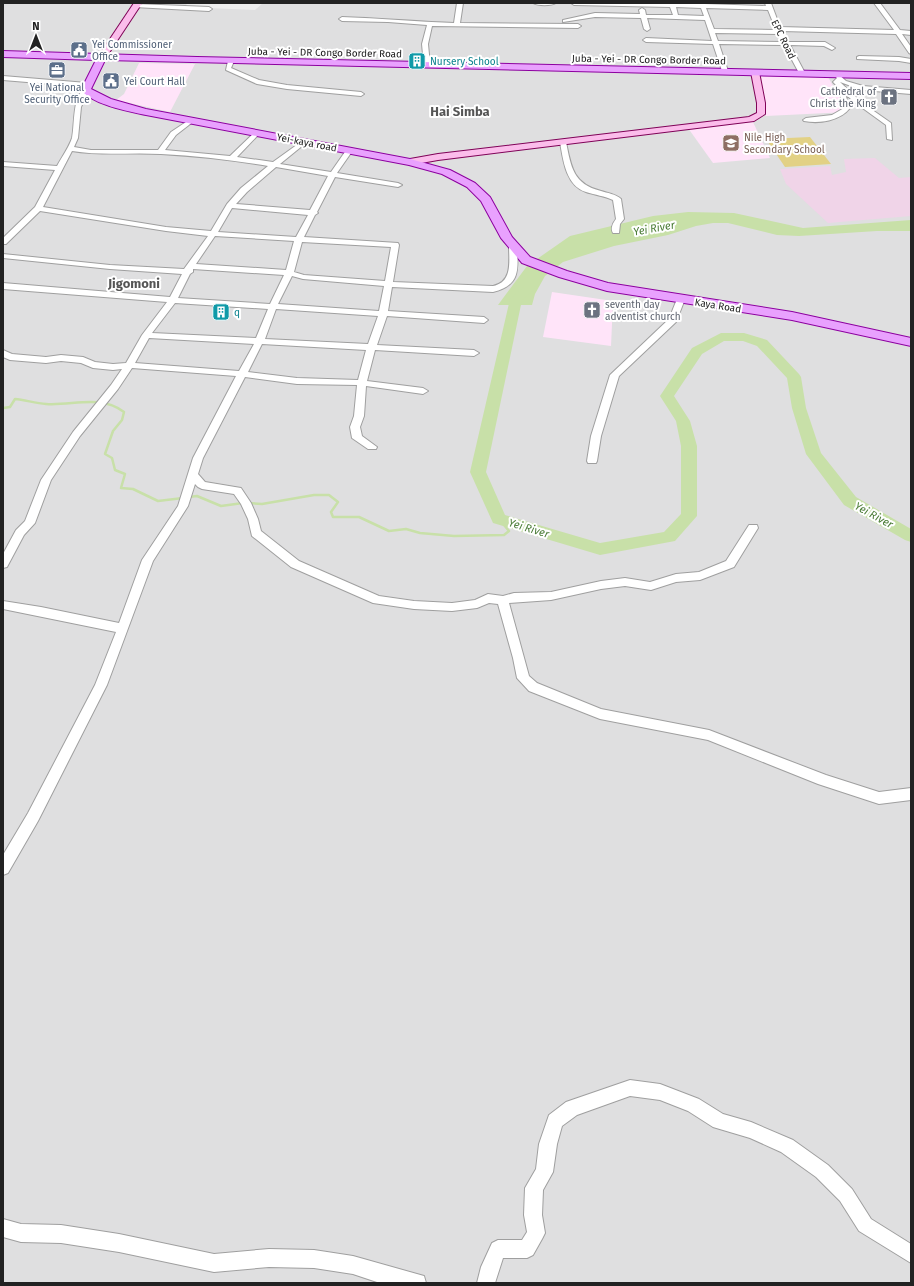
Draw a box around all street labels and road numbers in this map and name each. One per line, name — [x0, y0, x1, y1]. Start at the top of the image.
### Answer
street label: EPC Road — [768, 18, 798, 61]
street label: Juba - Yei - DR Congo Border Road — [248, 46, 402, 60]
street label: Juba - Yei - DR Congo Border Road — [572, 53, 726, 67]
street label: Yei-kaya road — [276, 131, 338, 155]
street label: Kaya Road — [694, 296, 742, 316]

